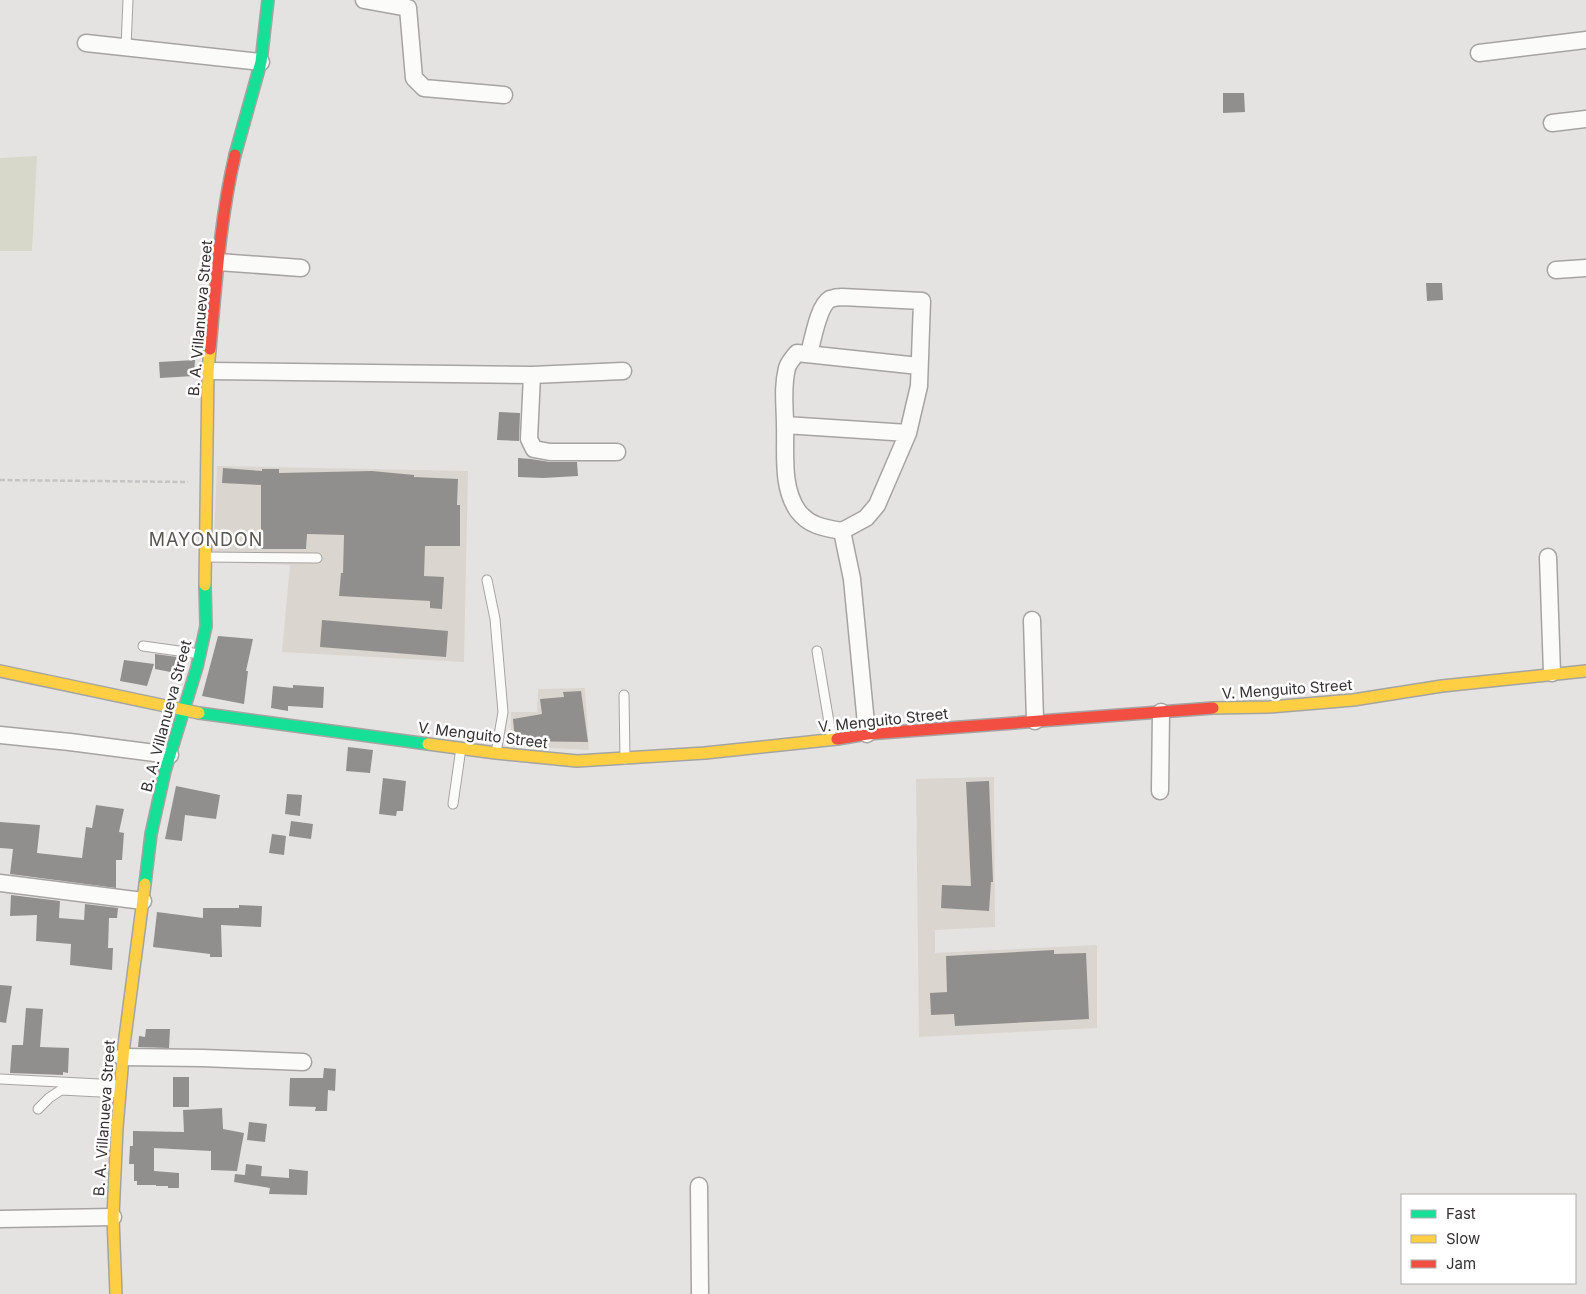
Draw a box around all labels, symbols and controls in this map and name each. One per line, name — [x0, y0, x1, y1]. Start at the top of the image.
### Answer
street label: B. A. Villanueva Street — [184, 239, 216, 397]
district label: MAYONDON — [149, 529, 263, 550]
street label: B. A. Villanueva Street — [137, 638, 195, 794]
street label: V. Menguito Street — [1221, 675, 1353, 703]
street label: V. Menguito Street — [817, 704, 949, 736]
street label: V. Menguito Street — [417, 718, 549, 752]
street label: B. A. Villanueva Street — [89, 1039, 119, 1197]
legend — [1401, 1194, 1576, 1284]
text: Fast — [1446, 1204, 1476, 1223]
text: Slow — [1446, 1229, 1480, 1248]
text: Jam — [1446, 1254, 1476, 1273]

